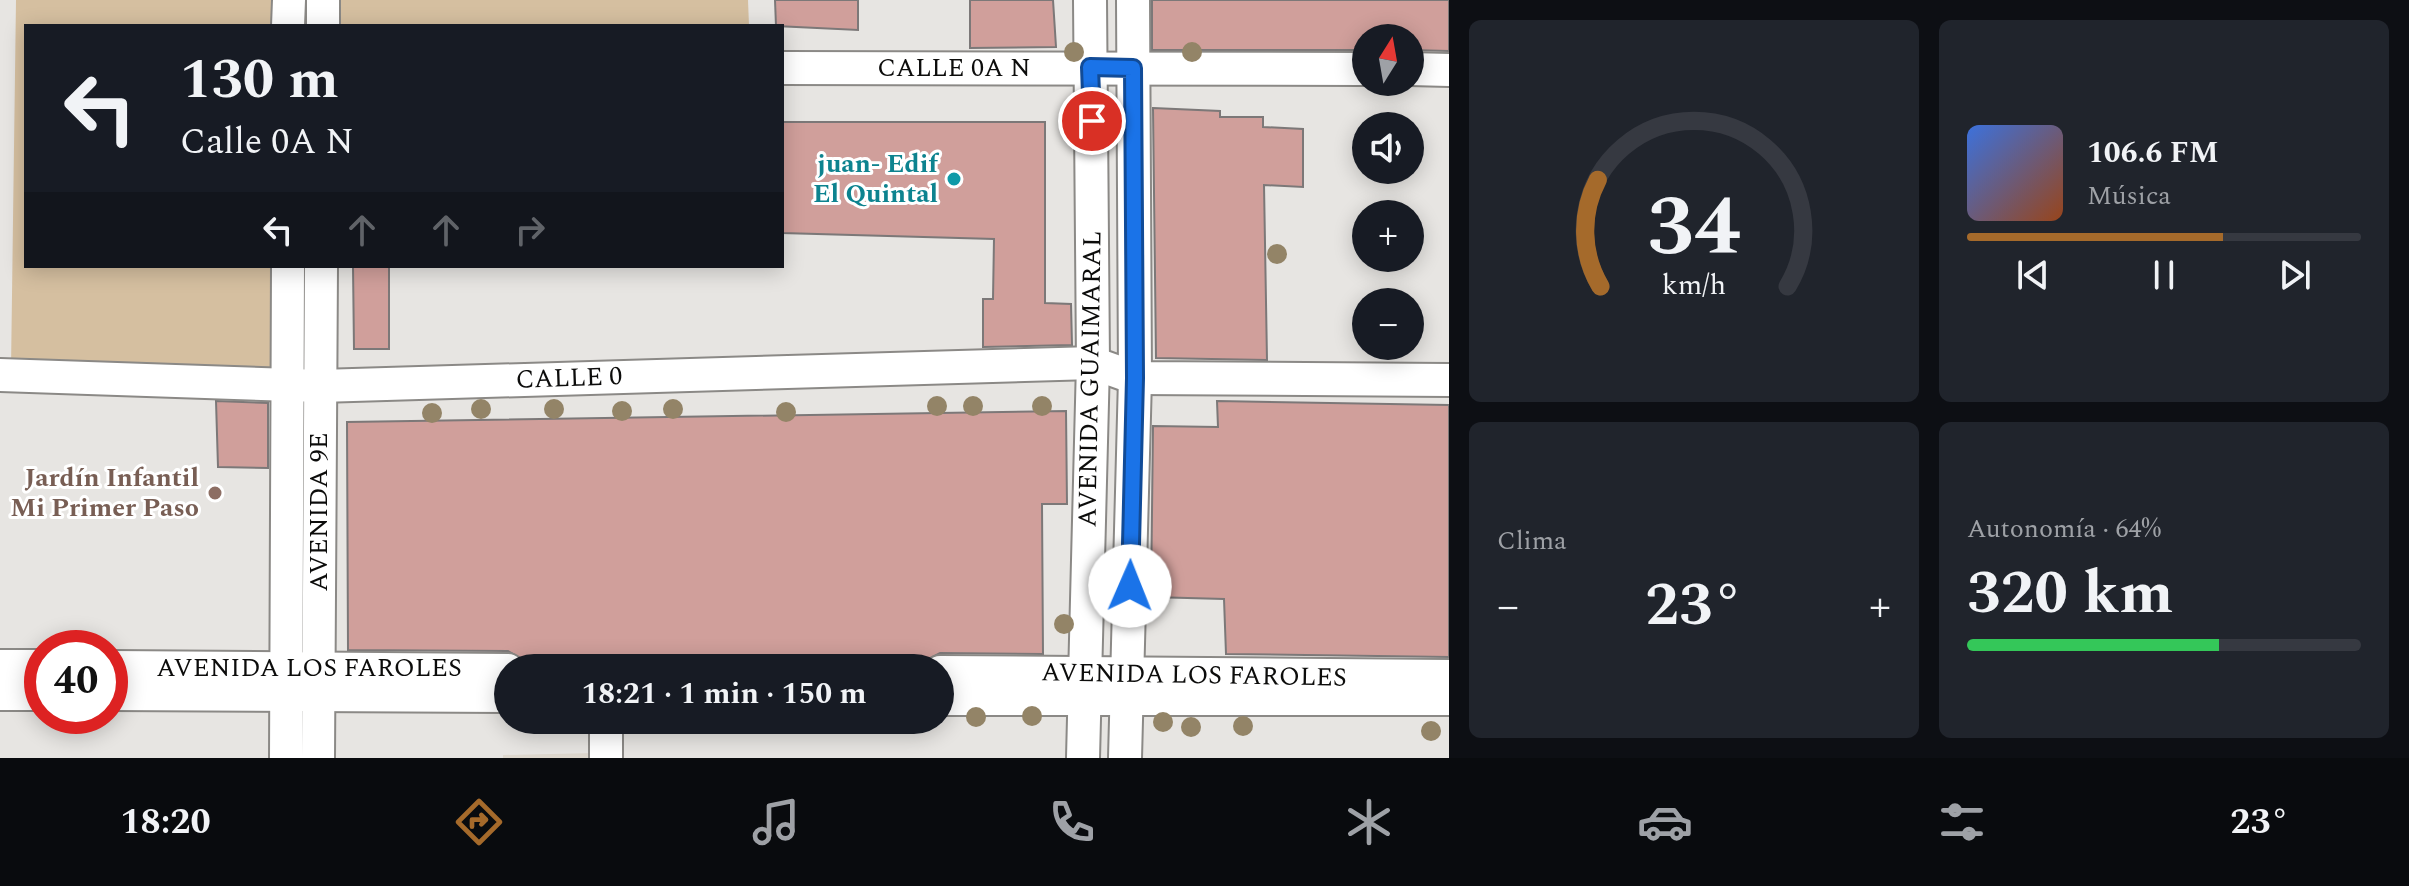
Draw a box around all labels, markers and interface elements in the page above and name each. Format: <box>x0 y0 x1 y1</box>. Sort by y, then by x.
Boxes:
north arrow <box>1352 24 1424 96</box>
map controls <box>1352 24 1424 360</box>
text: 130 m <box>180 38 339 123</box>
street label: CALLE 0A N <box>877 48 1031 88</box>
icon: left <box>48 56 152 160</box>
pin <box>1058 87 1126 155</box>
icon: arrive <box>1070 99 1114 143</box>
button: sound <box>1352 112 1424 184</box>
text: Calle 0A N <box>180 115 354 170</box>
text: 106.6 FM <box>2087 130 2219 176</box>
place label: juan- Edif El Quintal <box>813 144 939 214</box>
text: 34 <box>1647 165 1741 292</box>
marker: juan- Edif El Quintal <box>945 170 963 188</box>
text: Música <box>2087 176 2171 216</box>
button: + <box>1352 200 1424 272</box>
icon: left <box>256 208 300 252</box>
icon: ahead <box>340 208 384 252</box>
icon: ahead <box>424 208 468 252</box>
icon: right <box>508 208 552 252</box>
street label: AVENIDA GUAIMARAL <box>1067 230 1113 528</box>
icon: previous <box>2011 253 2055 297</box>
icon: pause <box>2142 253 2186 297</box>
icon: next <box>2273 253 2317 297</box>
text: km/h <box>1662 264 1726 307</box>
button: − <box>1352 288 1424 360</box>
street label: CALLE 0 <box>515 356 623 400</box>
street label: AVENIDA 9E <box>299 432 339 592</box>
place label: Jardín Infantil Mi Primer Paso <box>10 458 199 528</box>
marker: Jardín Infantil Mi Primer Paso <box>206 484 224 502</box>
text: Autonomía · 64% <box>1967 509 2161 549</box>
text: Clima <box>1497 521 1567 561</box>
position arrow <box>1088 544 1172 628</box>
text: 320 km <box>1967 548 2173 640</box>
text: 23° <box>1645 560 1743 652</box>
text: − <box>1497 573 1519 640</box>
text: + <box>1869 573 1891 640</box>
speed limit sign: 40 <box>24 630 128 734</box>
street label: AVENIDA LOS FAROLES <box>156 648 462 688</box>
street label: AVENIDA LOS FAROLES <box>1041 652 1347 698</box>
text: 18:21 · 1 min · 150 m <box>581 671 867 717</box>
icon: directions <box>451 794 507 850</box>
icon: music <box>748 794 804 850</box>
icon: phone <box>1044 794 1100 850</box>
icon: climate <box>1341 794 1397 850</box>
icon: car <box>1637 794 1693 850</box>
icon: filters <box>1934 794 1990 850</box>
text: 18:20 <box>120 795 211 850</box>
text: 23° <box>2230 795 2289 850</box>

